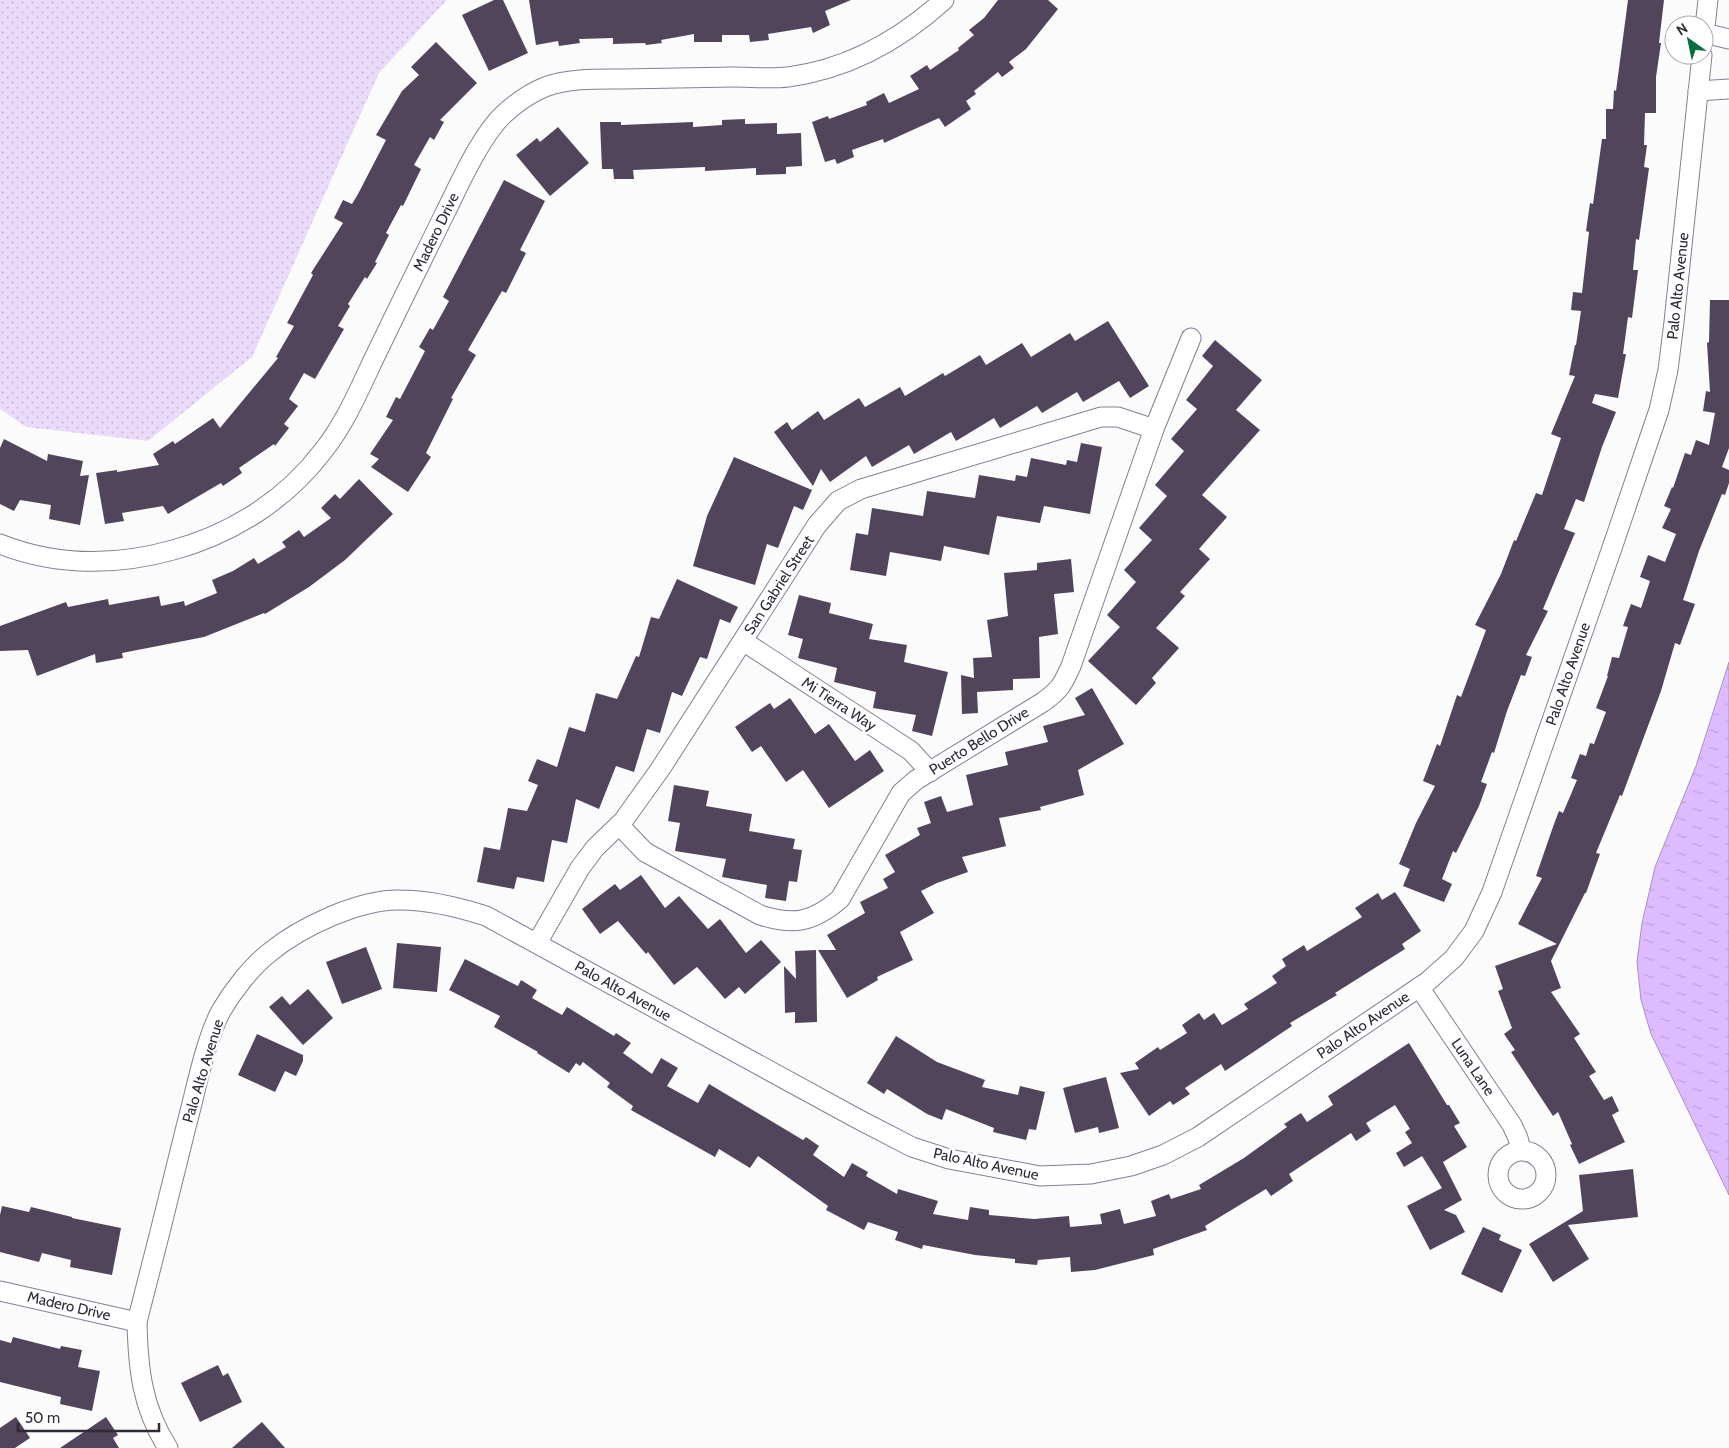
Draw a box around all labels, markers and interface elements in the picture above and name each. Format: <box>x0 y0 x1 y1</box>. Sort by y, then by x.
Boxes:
north arrow <box>1664 15 1714 65</box>
text: N <box>1673 19 1691 39</box>
street label: Madero Drive <box>409 190 463 274</box>
street label: Palo Alto Avenue <box>1663 231 1693 340</box>
street label: San Gabriel Street <box>740 532 818 638</box>
street label: Palo Alto Avenue <box>1542 620 1594 728</box>
street label: Mi Tierra Way <box>798 673 880 735</box>
street label: Puerto Bello Drive <box>926 703 1033 779</box>
street label: Palo Alto Avenue <box>572 957 675 1025</box>
street label: Palo Alto Avenue <box>1313 987 1413 1063</box>
street label: Palo Alto Avenue <box>179 1017 227 1125</box>
street label: Luna Lane <box>1447 1035 1499 1099</box>
street label: Palo Alto Avenue <box>932 1144 1041 1184</box>
street label: Madero Drive <box>26 1288 113 1324</box>
scale bar <box>18 1400 159 1432</box>
text: 50 m <box>25 1409 60 1427</box>

